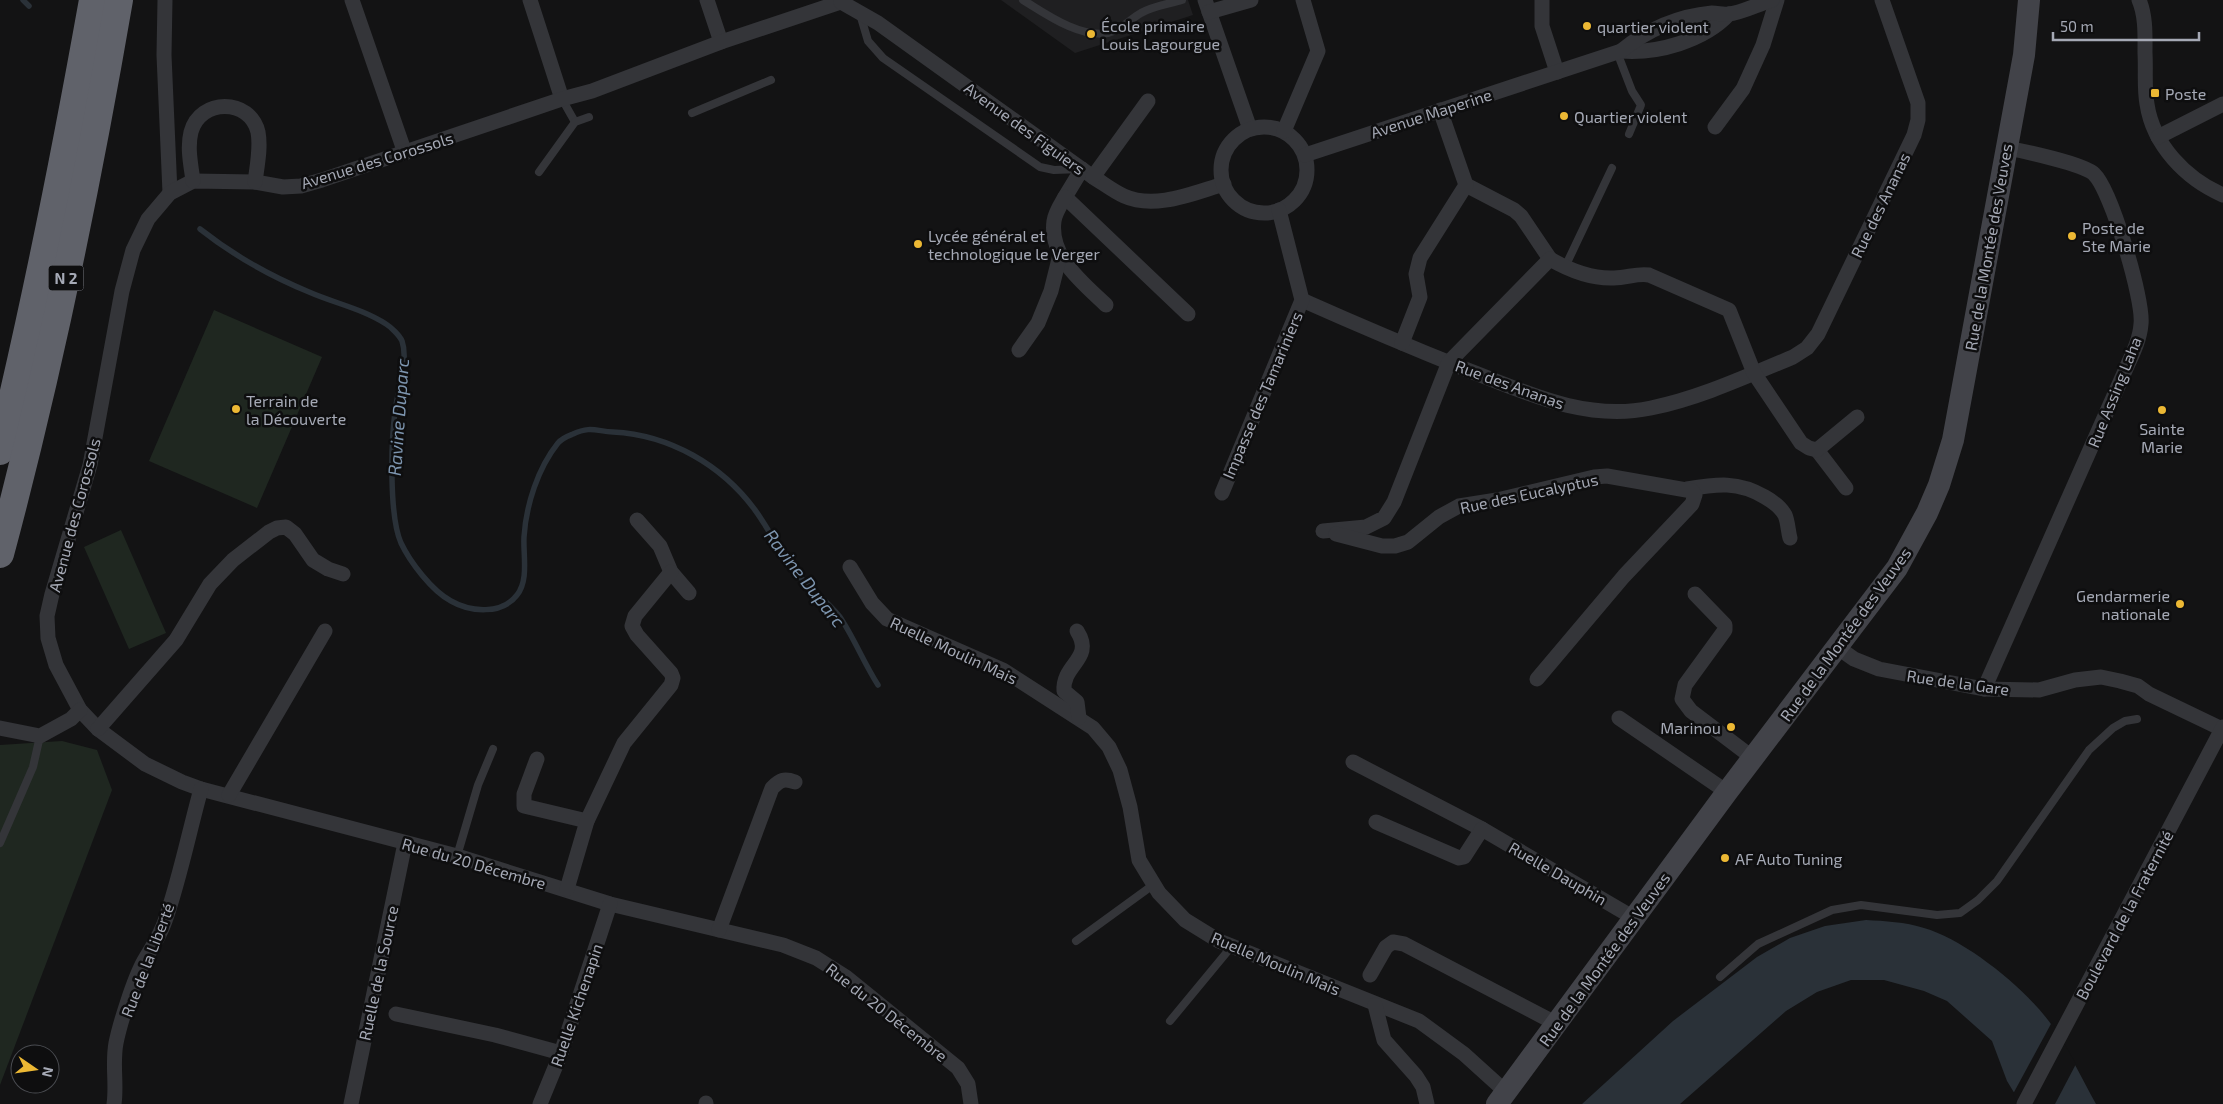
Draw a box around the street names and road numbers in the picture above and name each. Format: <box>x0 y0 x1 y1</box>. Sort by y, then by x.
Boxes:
street label: Avenue des Figuiers <box>961 78 1089 178</box>
street label: Avenue Maperine <box>1368 84 1494 142</box>
street label: Avenue des Corossols <box>298 128 456 192</box>
street label: Rue de la Montée des Veuves <box>1960 142 2016 352</box>
street label: Rue des Ananas <box>1846 149 1914 261</box>
road number: N 2 <box>48 266 84 290</box>
street label: Impasse des Tamariniers <box>1218 308 1306 482</box>
street label: Rue Assing Laha <box>2083 334 2145 450</box>
street label: Rue des Ananas <box>1453 355 1567 413</box>
street label: Avenue des Corossols <box>44 436 104 594</box>
street label: Rue des Eucalyptus <box>1458 469 1600 517</box>
street label: Rue de la Montée des Veuves <box>1776 544 1914 724</box>
street label: Ruelle Moulin Mais <box>887 612 1021 688</box>
street label: Rue de la Gare <box>1906 665 2010 699</box>
street label: Boulevard de la Fraternité <box>2071 827 2177 1003</box>
street label: Rue du 20 Décembre <box>400 833 548 893</box>
street label: Ruelle Dauphin <box>1506 837 1610 909</box>
street label: Rue de la Montée des Veuves <box>1535 869 1673 1049</box>
street label: Rue de la Liberté <box>117 900 177 1020</box>
street label: Ruelle de la Source <box>354 904 402 1042</box>
street label: Ruelle Moulin Mais <box>1209 927 1343 999</box>
street label: Ruelle Kichenapin <box>546 941 606 1069</box>
street label: Rue du 20 Décembre <box>823 959 951 1065</box>

